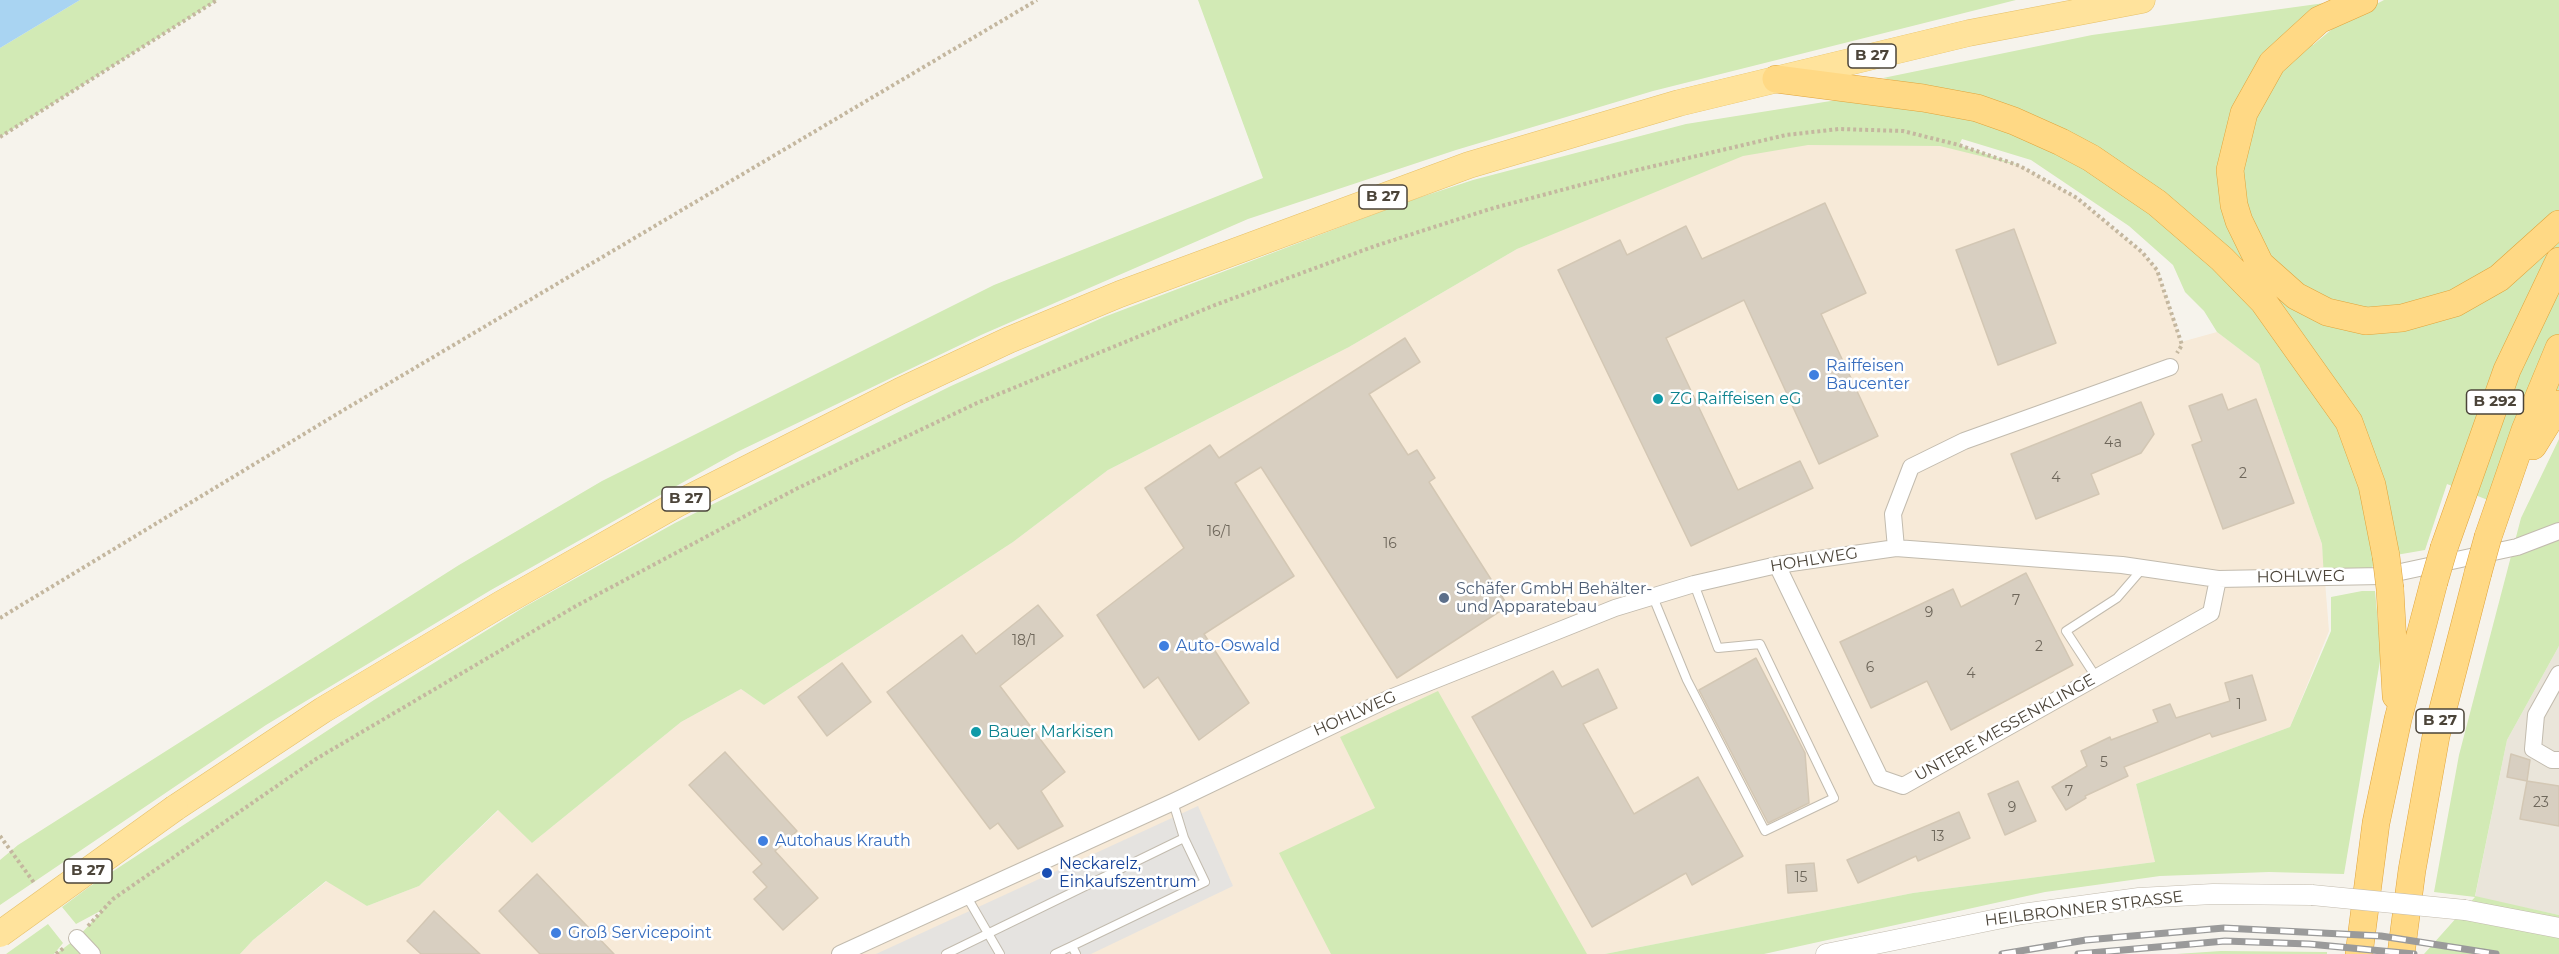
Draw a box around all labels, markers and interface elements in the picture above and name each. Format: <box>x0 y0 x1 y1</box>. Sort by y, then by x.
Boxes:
road number: B 27 <box>1848 44 1896 68</box>
road number: B 27 <box>1359 185 1407 209</box>
place label: Raiffeisen Baucenter <box>1826 356 1910 394</box>
marker: Raiffeisen Baucenter <box>1807 368 1821 382</box>
place label: ZG Raiffeisen eG <box>1670 389 1801 409</box>
road number: B 292 <box>2466 390 2524 414</box>
marker: ZG Raiffeisen eG <box>1651 392 1665 406</box>
house number: 4a <box>2104 435 2122 451</box>
house number: 2 <box>2239 466 2247 482</box>
house number: 4 <box>2051 470 2061 486</box>
road number: B 27 <box>662 487 710 511</box>
house number: 16/1 <box>1207 524 1231 540</box>
house number: 16 <box>1383 536 1397 552</box>
street label: HOHLWEG <box>1769 544 1859 576</box>
street label: HOHLWEG <box>2257 567 2345 587</box>
place label: Schäfer GmbH Behälter- und Apparatebau <box>1456 579 1652 617</box>
marker: Schäfer GmbH Behälter- und Apparatebau <box>1437 591 1451 605</box>
house number: 7 <box>2012 593 2020 609</box>
house number: 9 <box>1925 605 1933 621</box>
house number: 18/1 <box>1012 633 1036 649</box>
place label: Auto-Oswald <box>1176 636 1280 656</box>
marker: Auto-Oswald <box>1157 639 1171 653</box>
house number: 2 <box>2035 639 2043 655</box>
house number: 6 <box>1866 660 1874 676</box>
house number: 4 <box>1966 666 1976 682</box>
street label: UNTERE MESSENKLINGE <box>1912 670 2098 786</box>
street label: HOHLWEG <box>1311 687 1399 741</box>
house number: 1 <box>2236 697 2242 713</box>
road number: B 27 <box>2416 709 2464 733</box>
place label: Bauer Markisen <box>988 722 1114 742</box>
marker: Bauer Markisen <box>969 725 983 739</box>
house number: 5 <box>2100 755 2108 771</box>
house number: 7 <box>2065 784 2073 800</box>
house number: 23 <box>2533 795 2549 811</box>
house number: 9 <box>2008 800 2016 816</box>
house number: 13 <box>1932 829 1944 845</box>
place label: Autohaus Krauth <box>775 831 911 851</box>
marker: Autohaus Krauth <box>756 834 770 848</box>
place label: Neckarelz, Einkaufszentrum <box>1059 854 1197 892</box>
road number: B 27 <box>64 859 112 883</box>
marker: Neckarelz, Einkaufszentrum <box>1040 866 1054 880</box>
house number: 15 <box>1795 870 1807 886</box>
street label: HEILBRONNER STRASSE <box>1984 887 2184 931</box>
place label: Groß Servicepoint <box>568 923 712 943</box>
marker: Groß Servicepoint <box>549 926 563 940</box>

